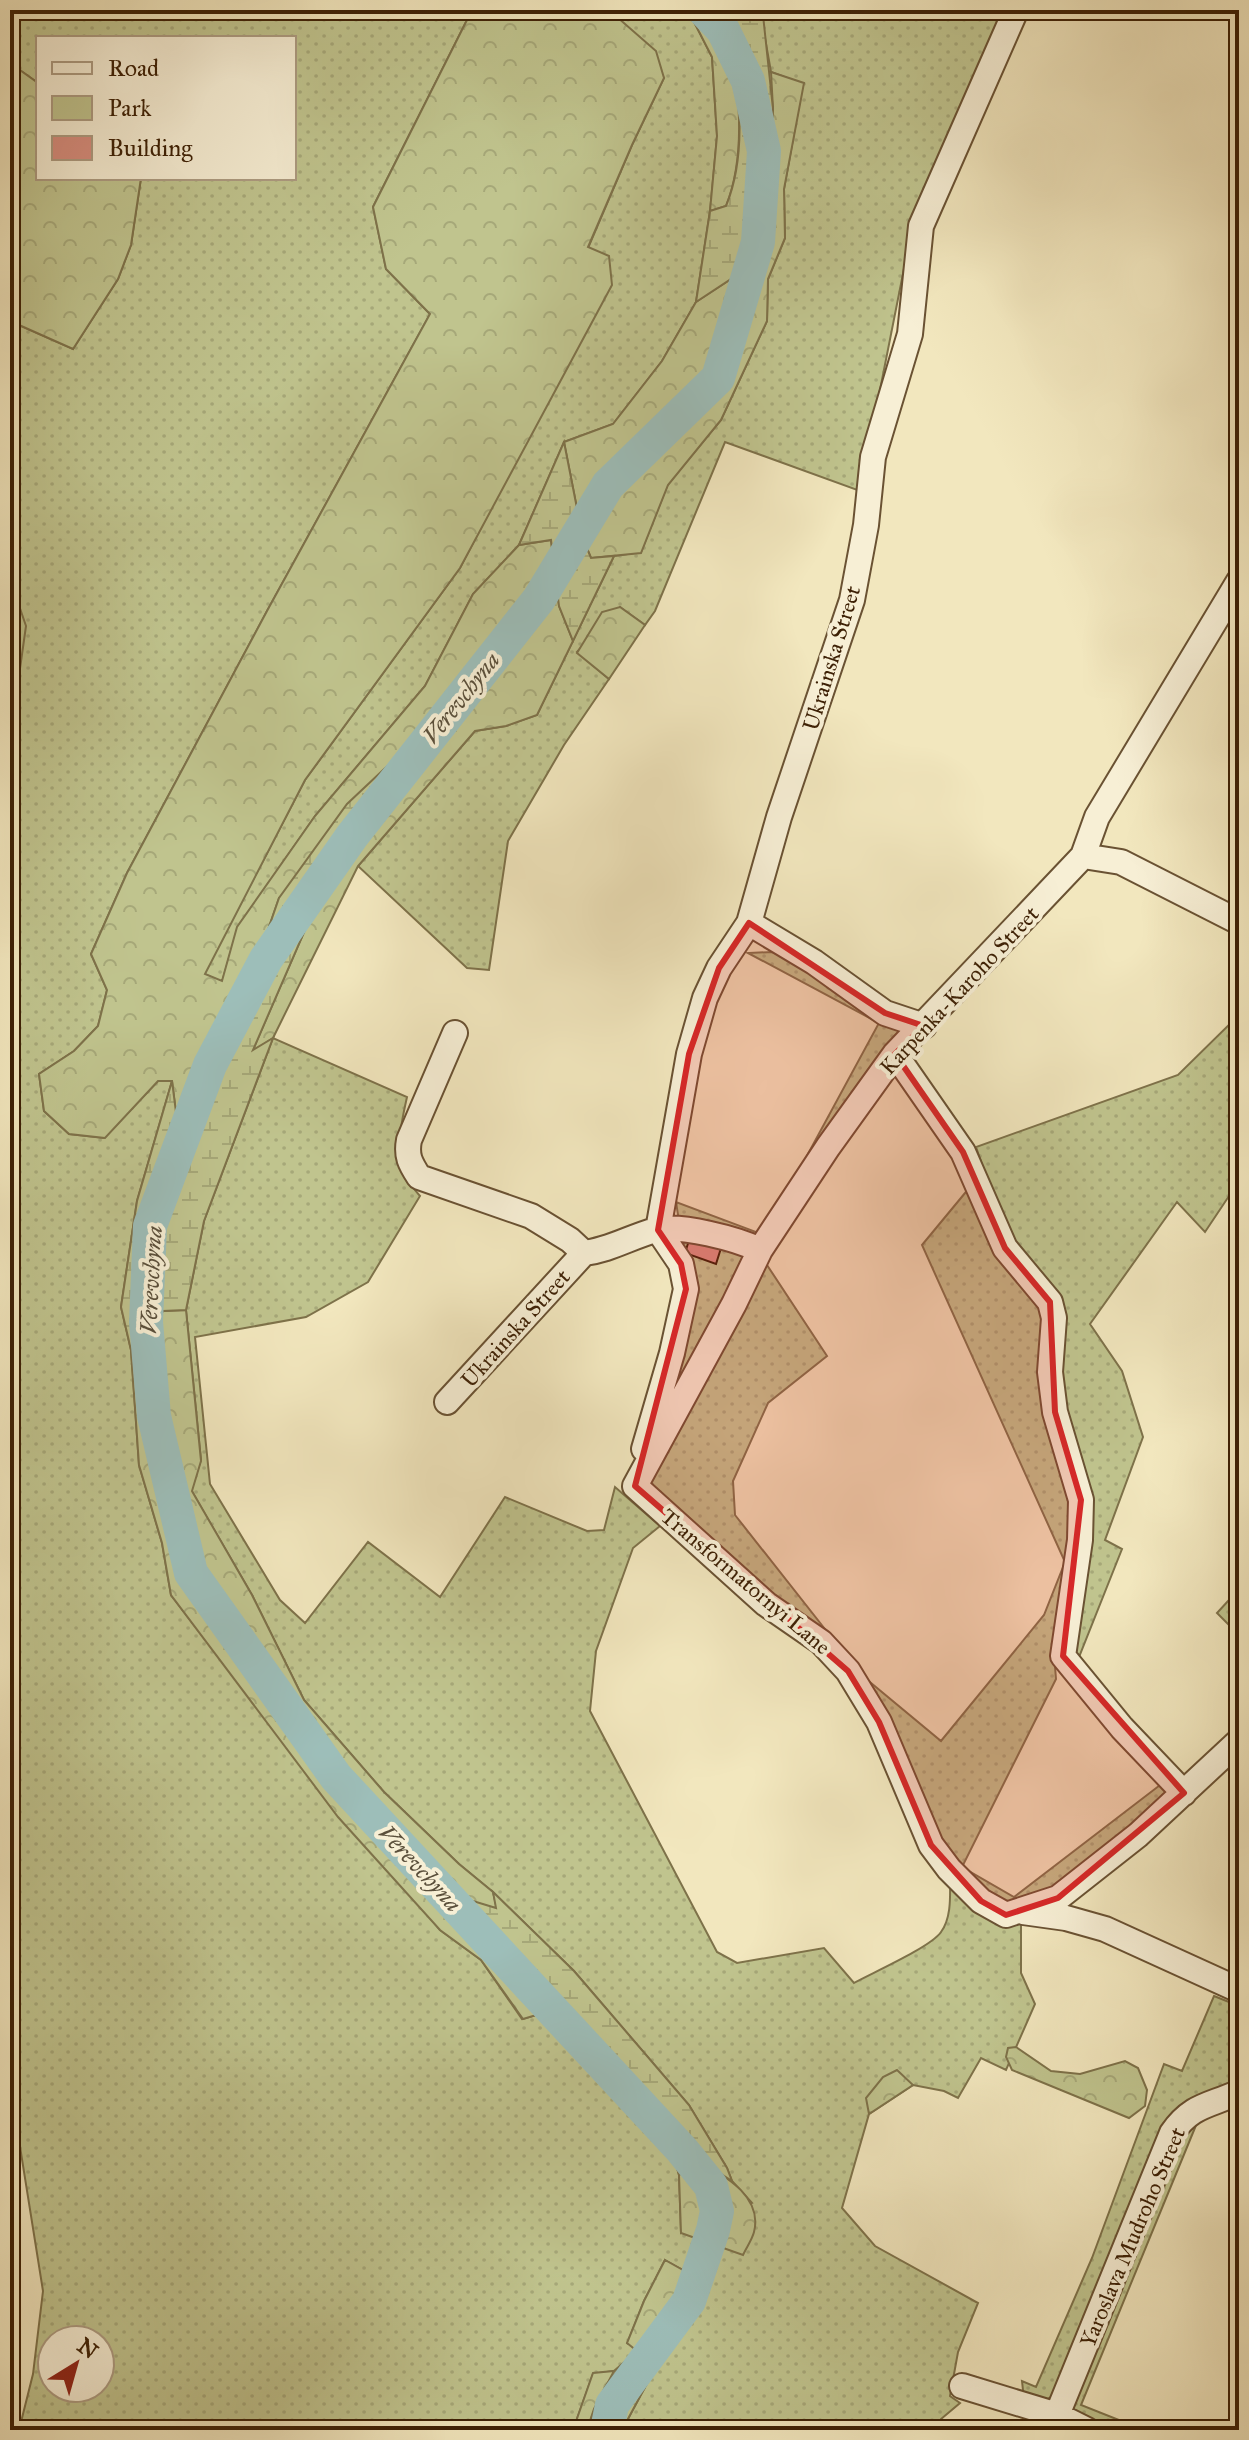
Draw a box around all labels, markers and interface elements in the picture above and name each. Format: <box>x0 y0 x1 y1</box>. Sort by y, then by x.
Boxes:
legend <box>36 36 296 180</box>
text: Road <box>108 53 159 83</box>
text: Park <box>108 93 152 123</box>
text: Building <box>108 133 193 163</box>
street label: Ukrainska Street <box>797 582 866 734</box>
water label: Verevchyna <box>416 646 506 750</box>
street label: Karpenka-Karoho Street <box>874 900 1045 1080</box>
water label: Verevchyna <box>133 1225 169 1335</box>
street label: Ukrainska Street <box>455 1263 576 1393</box>
street label: Transformatornyi Lane <box>655 1503 836 1660</box>
water label: Verevchyna <box>372 1818 468 1918</box>
street label: Yaroslava Mudroho Street <box>1074 2123 1191 2351</box>
north arrow <box>36 2324 116 2404</box>
text: N <box>72 2332 104 2365</box>

